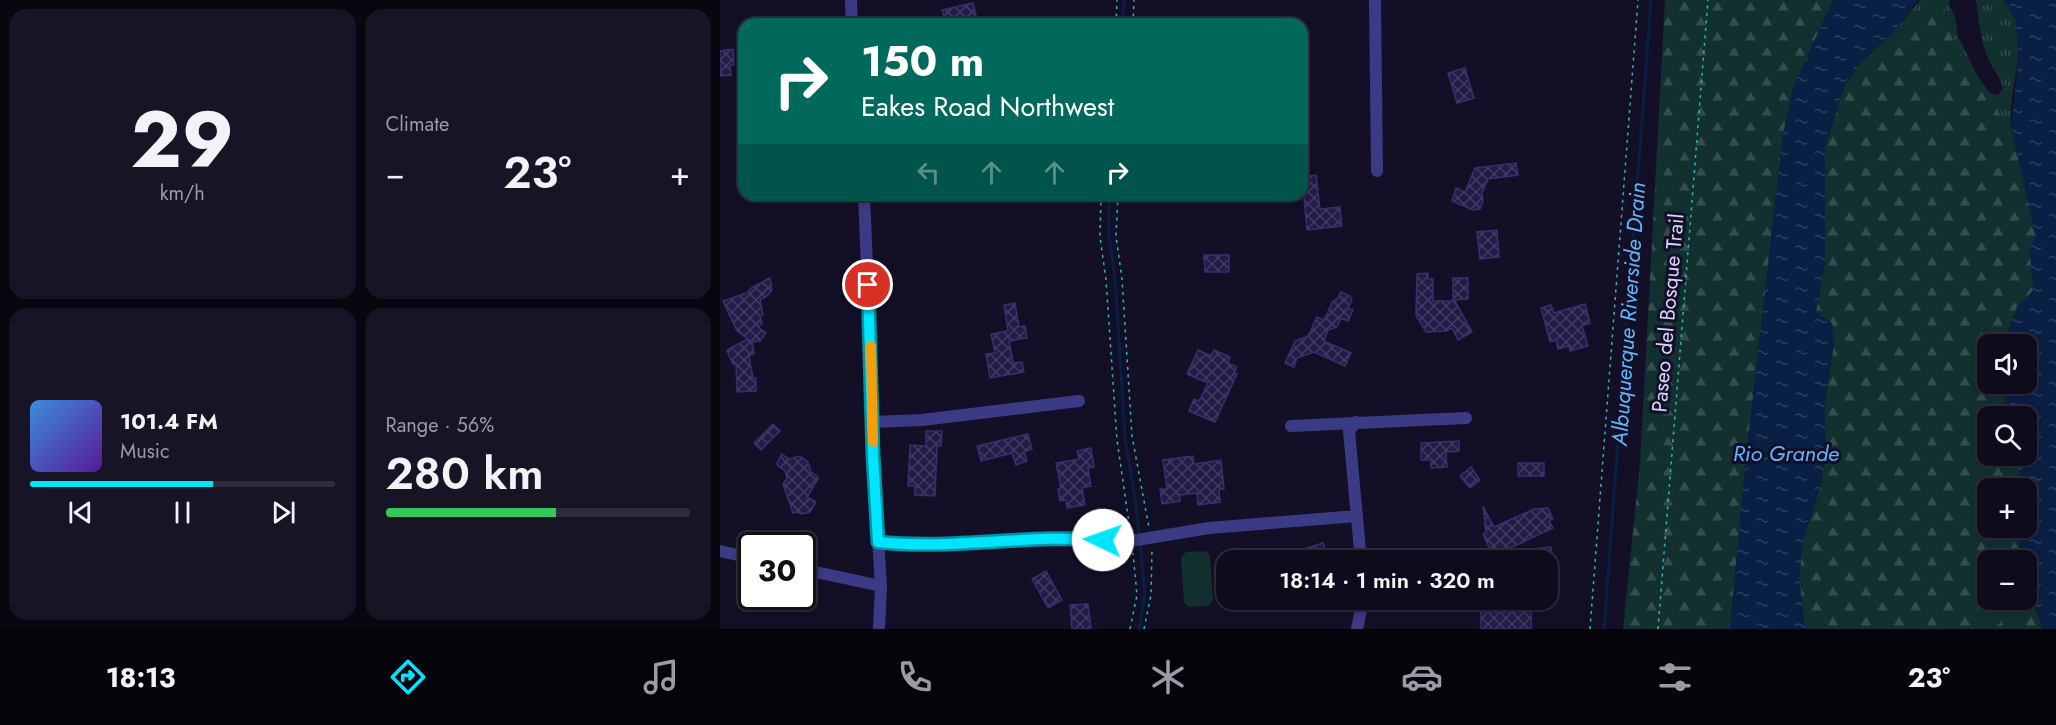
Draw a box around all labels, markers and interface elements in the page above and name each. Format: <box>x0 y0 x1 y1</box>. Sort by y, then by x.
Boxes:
text: 150 m <box>861 31 984 92</box>
icon: right <box>762 42 840 120</box>
text: 29 <box>131 84 234 196</box>
text: Eakes Road Northwest <box>861 87 1114 126</box>
text: Climate <box>386 110 449 139</box>
text: 23° <box>503 140 571 205</box>
text: − <box>386 150 405 197</box>
text: + <box>670 150 690 197</box>
icon: left <box>912 156 945 189</box>
icon: ahead <box>975 156 1008 189</box>
icon: ahead <box>1038 156 1071 189</box>
icon: right <box>1101 156 1134 189</box>
text: km/h <box>160 179 205 208</box>
water label: Albuquerque Riverside Drain <box>1603 181 1653 448</box>
street label: Paseo del Bosque Trail <box>1644 212 1692 414</box>
pin <box>842 259 893 310</box>
icon: arrive <box>851 268 884 301</box>
map controls <box>1977 334 2037 610</box>
button: sound <box>1977 334 2037 394</box>
text: 101.4 FM <box>120 405 218 437</box>
button: search <box>1977 406 2037 466</box>
text: Range · 56% <box>386 411 494 440</box>
text: Music <box>120 437 170 466</box>
water label: Rio Grande <box>1733 437 1839 469</box>
text: 280 km <box>386 441 544 506</box>
button: + <box>1977 478 2037 538</box>
icon: previous <box>64 496 97 529</box>
icon: pause <box>166 496 199 529</box>
icon: next <box>267 496 300 529</box>
position arrow <box>1071 508 1135 572</box>
speed limit sign: 30 <box>738 532 816 610</box>
button: − <box>1977 550 2037 610</box>
text: 18:14 · 1 min · 320 m <box>1279 564 1495 596</box>
icon: directions <box>387 656 429 698</box>
icon: music <box>640 656 682 698</box>
icon: phone <box>894 656 936 698</box>
icon: climate <box>1147 656 1189 698</box>
icon: car <box>1401 656 1443 698</box>
icon: filters <box>1654 656 1696 698</box>
text: 18:13 <box>106 658 176 697</box>
text: 23° <box>1908 658 1950 697</box>

